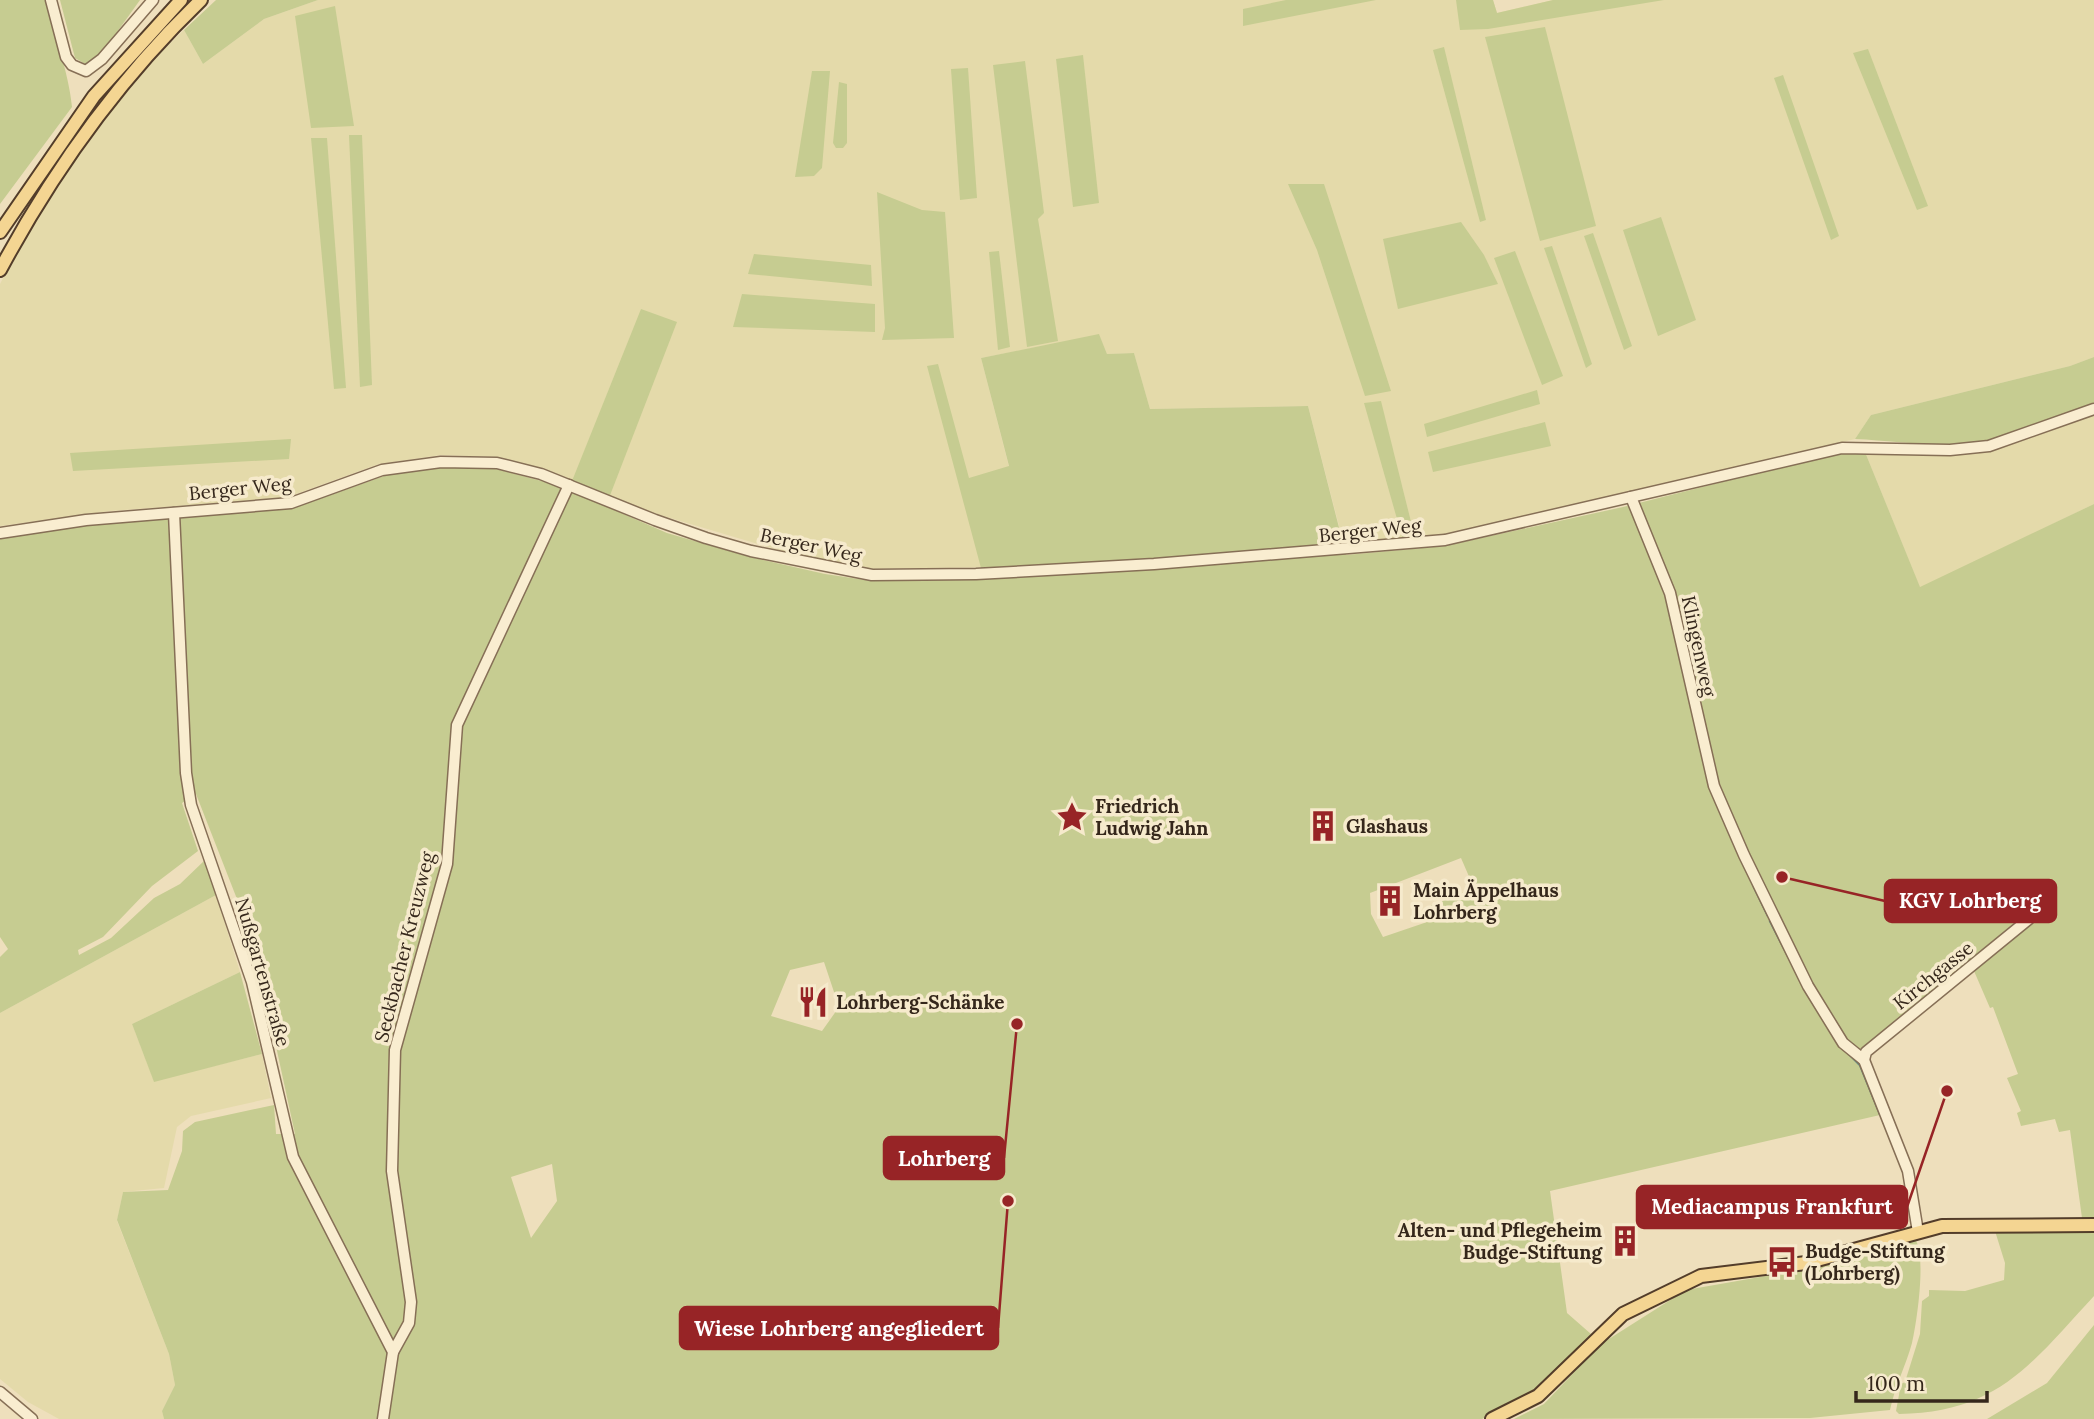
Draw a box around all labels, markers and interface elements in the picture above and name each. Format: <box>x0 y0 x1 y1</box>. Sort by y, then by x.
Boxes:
street label: Berger Weg <box>187 471 293 505</box>
street label: Berger Weg <box>1317 513 1423 547</box>
street label: Berger Weg <box>758 523 864 568</box>
street label: Klingenweg <box>1677 593 1722 699</box>
place label: Friedrich Ludwig Jahn <box>1095 794 1208 840</box>
place icon: Friedrich Ludwig Jahn <box>1055 800 1089 834</box>
building icon: Glashaus <box>1306 809 1340 843</box>
place label: Glashaus <box>1346 814 1428 838</box>
street label: Seckbacher Kreuzweg <box>369 849 439 1045</box>
place label: Main Äppelhaus Lohrberg <box>1413 878 1559 924</box>
callout: KGV Lohrberg <box>1885 880 2056 922</box>
building icon: Main Äppelhaus Lohrberg <box>1373 884 1407 918</box>
text: KGV Lohrberg <box>1899 887 2043 914</box>
street label: Nußgartenstraße <box>230 895 296 1049</box>
street label: Kirchgasse <box>1888 935 1978 1015</box>
restaurant icon: Lohrberg-Schänke <box>796 985 830 1019</box>
place label: Lohrberg-Schänke <box>836 990 1004 1014</box>
callout: Lohrberg <box>884 1137 1004 1179</box>
text: Lohrberg <box>898 1145 991 1172</box>
callout: Mediacampus Frankfurt <box>1637 1186 1907 1228</box>
text: Mediacampus Frankfurt <box>1651 1193 1893 1220</box>
place label: Alten- und Pflegeheim Budge-Stiftung <box>1398 1218 1603 1264</box>
building icon: Alten- und Pflegeheim Budge-Stiftung <box>1608 1224 1642 1258</box>
place label: Budge-Stiftung (Lohrberg) <box>1805 1239 1946 1286</box>
bus stop icon: Budge-Stiftung (Lohrberg) <box>1765 1245 1799 1279</box>
callout: Wiese Lohrberg angegliedert <box>680 1307 998 1349</box>
text: Wiese Lohrberg angegliedert <box>694 1315 984 1342</box>
scale bar <box>1856 1360 1987 1404</box>
text: 100 m <box>1867 1370 1925 1397</box>

